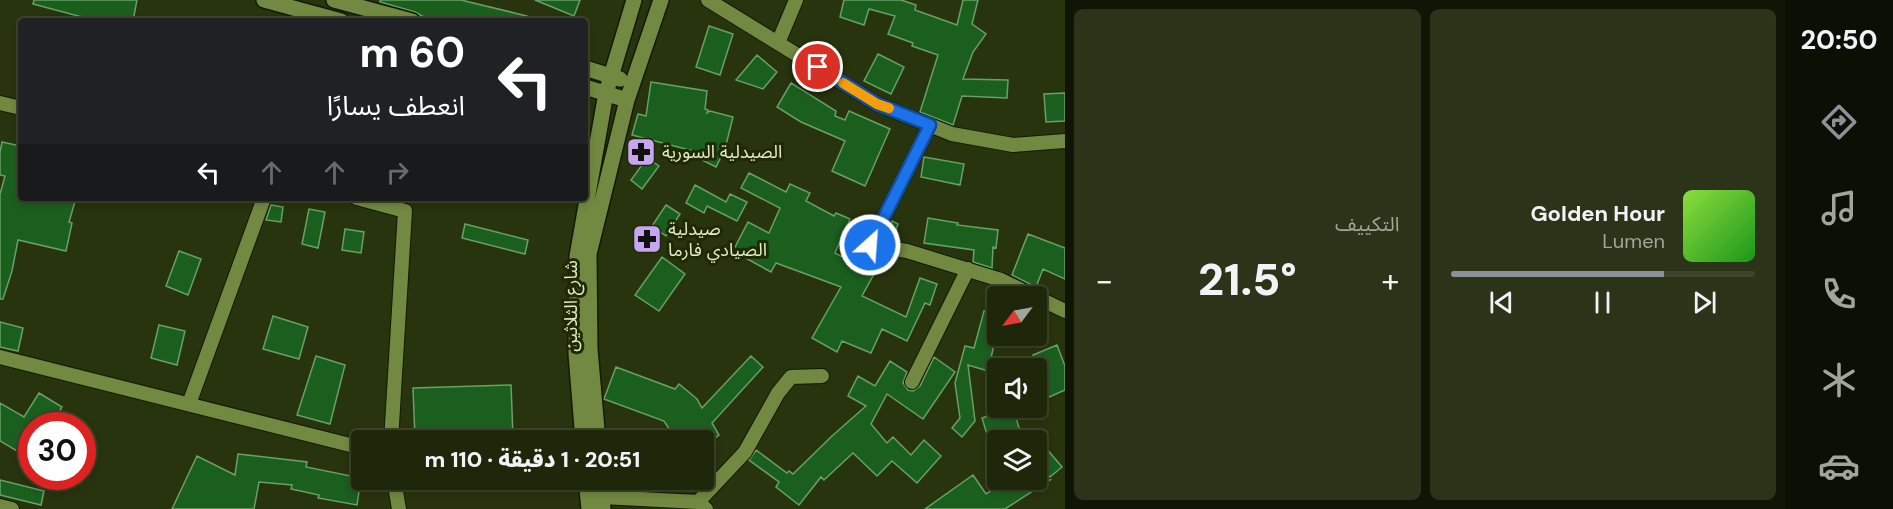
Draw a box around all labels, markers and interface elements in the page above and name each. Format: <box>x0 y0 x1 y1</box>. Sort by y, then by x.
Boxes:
text: 20:50 <box>1800 22 1878 57</box>
text: 60 m <box>359 25 465 80</box>
pin <box>792 41 843 92</box>
icon: left <box>486 42 564 120</box>
icon: arrive <box>801 50 834 83</box>
text: انعطف يسارًا <box>327 88 465 123</box>
icon: directions <box>1818 101 1860 143</box>
pharmacy icon: الصيدلية السورية <box>625 136 657 168</box>
place label: الصيدلية السورية <box>662 140 782 164</box>
icon: left <box>192 156 225 189</box>
icon: ahead <box>255 156 288 189</box>
icon: ahead <box>318 156 351 189</box>
icon: right <box>381 156 414 189</box>
icon: music <box>1818 187 1860 229</box>
text: Golden Hour <box>1531 199 1665 228</box>
text: التكييف <box>1335 211 1400 237</box>
position arrow <box>838 213 902 277</box>
place label: صيدلية الصيادي فارما <box>668 217 767 263</box>
pharmacy icon: صيدلية الصيادي فارما <box>631 223 663 255</box>
text: Lumen <box>1602 228 1665 254</box>
text: 21.5° <box>1198 250 1297 309</box>
text: − <box>1095 259 1113 302</box>
text: + <box>1381 259 1400 302</box>
street label: شارع الثلاثين <box>559 260 585 352</box>
icon: phone <box>1818 273 1860 315</box>
north arrow <box>987 286 1047 346</box>
map controls <box>987 286 1047 490</box>
icon: previous <box>1485 286 1518 319</box>
icon: pause <box>1586 286 1619 319</box>
icon: next <box>1688 286 1721 319</box>
button: sound <box>987 358 1047 418</box>
icon: climate <box>1818 359 1860 401</box>
speed limit sign: 30 <box>18 412 96 490</box>
button: layers <box>987 430 1047 490</box>
text: 20:51 · 1 دقيقة · 110 m <box>425 445 640 474</box>
icon: car <box>1818 445 1860 487</box>

